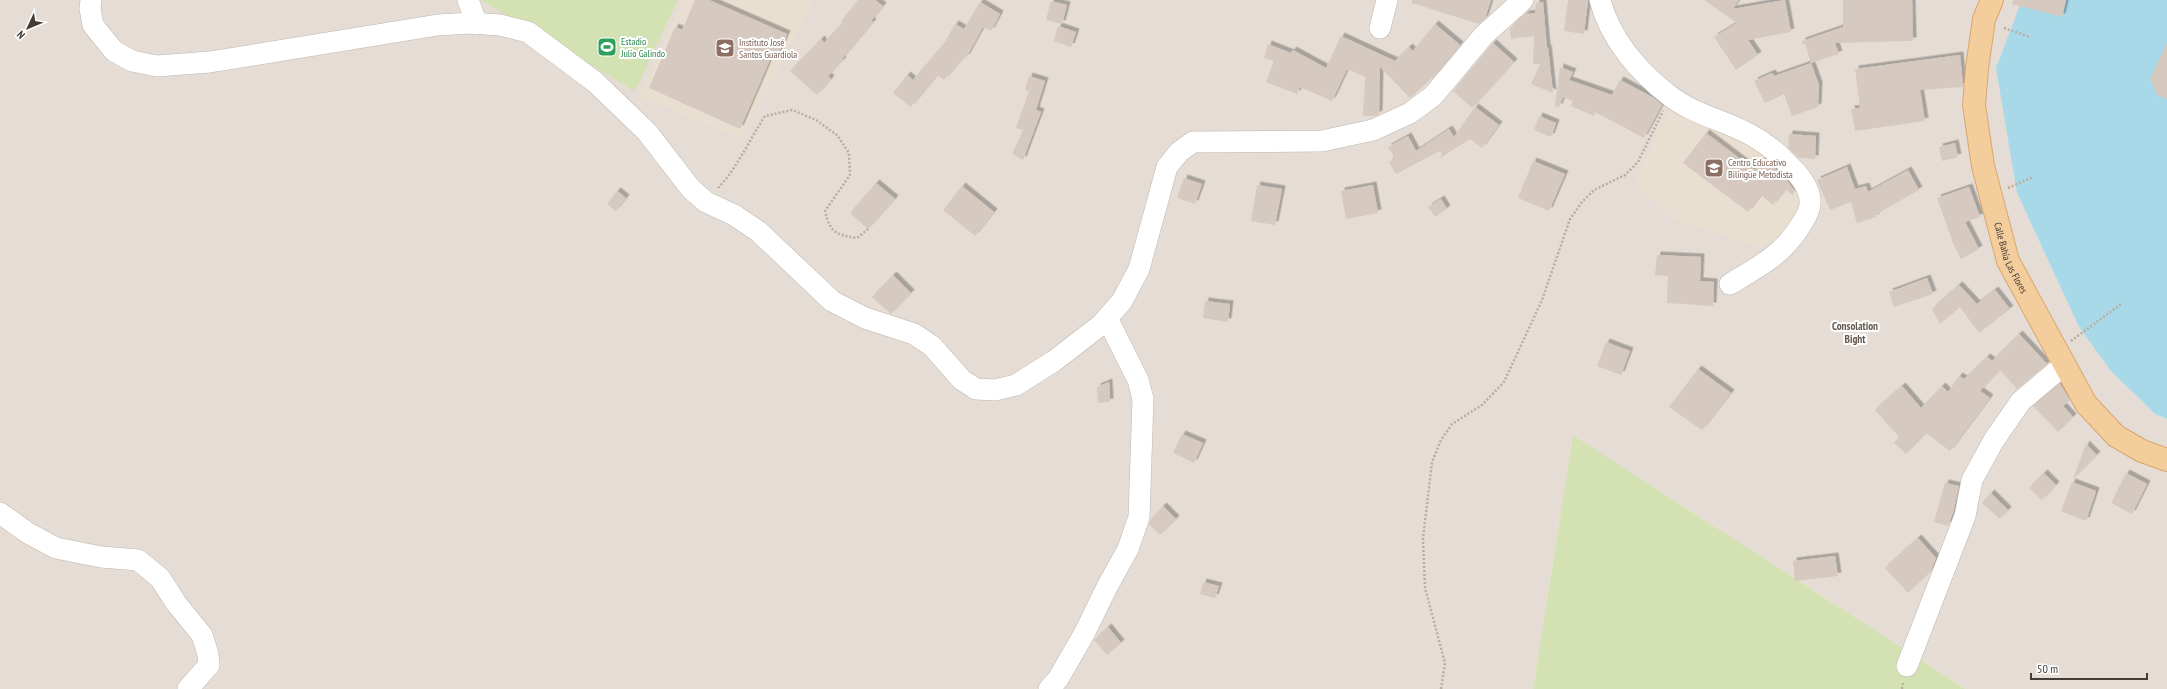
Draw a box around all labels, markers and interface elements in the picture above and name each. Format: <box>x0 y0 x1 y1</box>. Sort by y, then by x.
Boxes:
north arrow <box>8 8 48 48</box>
text: N <box>14 28 28 42</box>
place label: Estadio Julio Galindo <box>620 35 665 60</box>
sports icon: Estadio Julio Galindo <box>596 36 618 58</box>
place label: Instituto José Santos Guardiola <box>739 36 797 61</box>
school or university icon: Instituto José Santos Guardiola <box>714 37 736 59</box>
place label: Centro Educativo Bilingüe Metodista <box>1728 156 1793 181</box>
school or university icon: Centro Educativo Bilingüe Metodista <box>1703 157 1725 179</box>
street label: Calle Bahía Las Flores <box>1992 221 2031 296</box>
district label: Consolation Bight <box>1832 319 1878 346</box>
scale bar <box>2031 655 2147 681</box>
text: 50 m <box>2037 661 2058 676</box>

